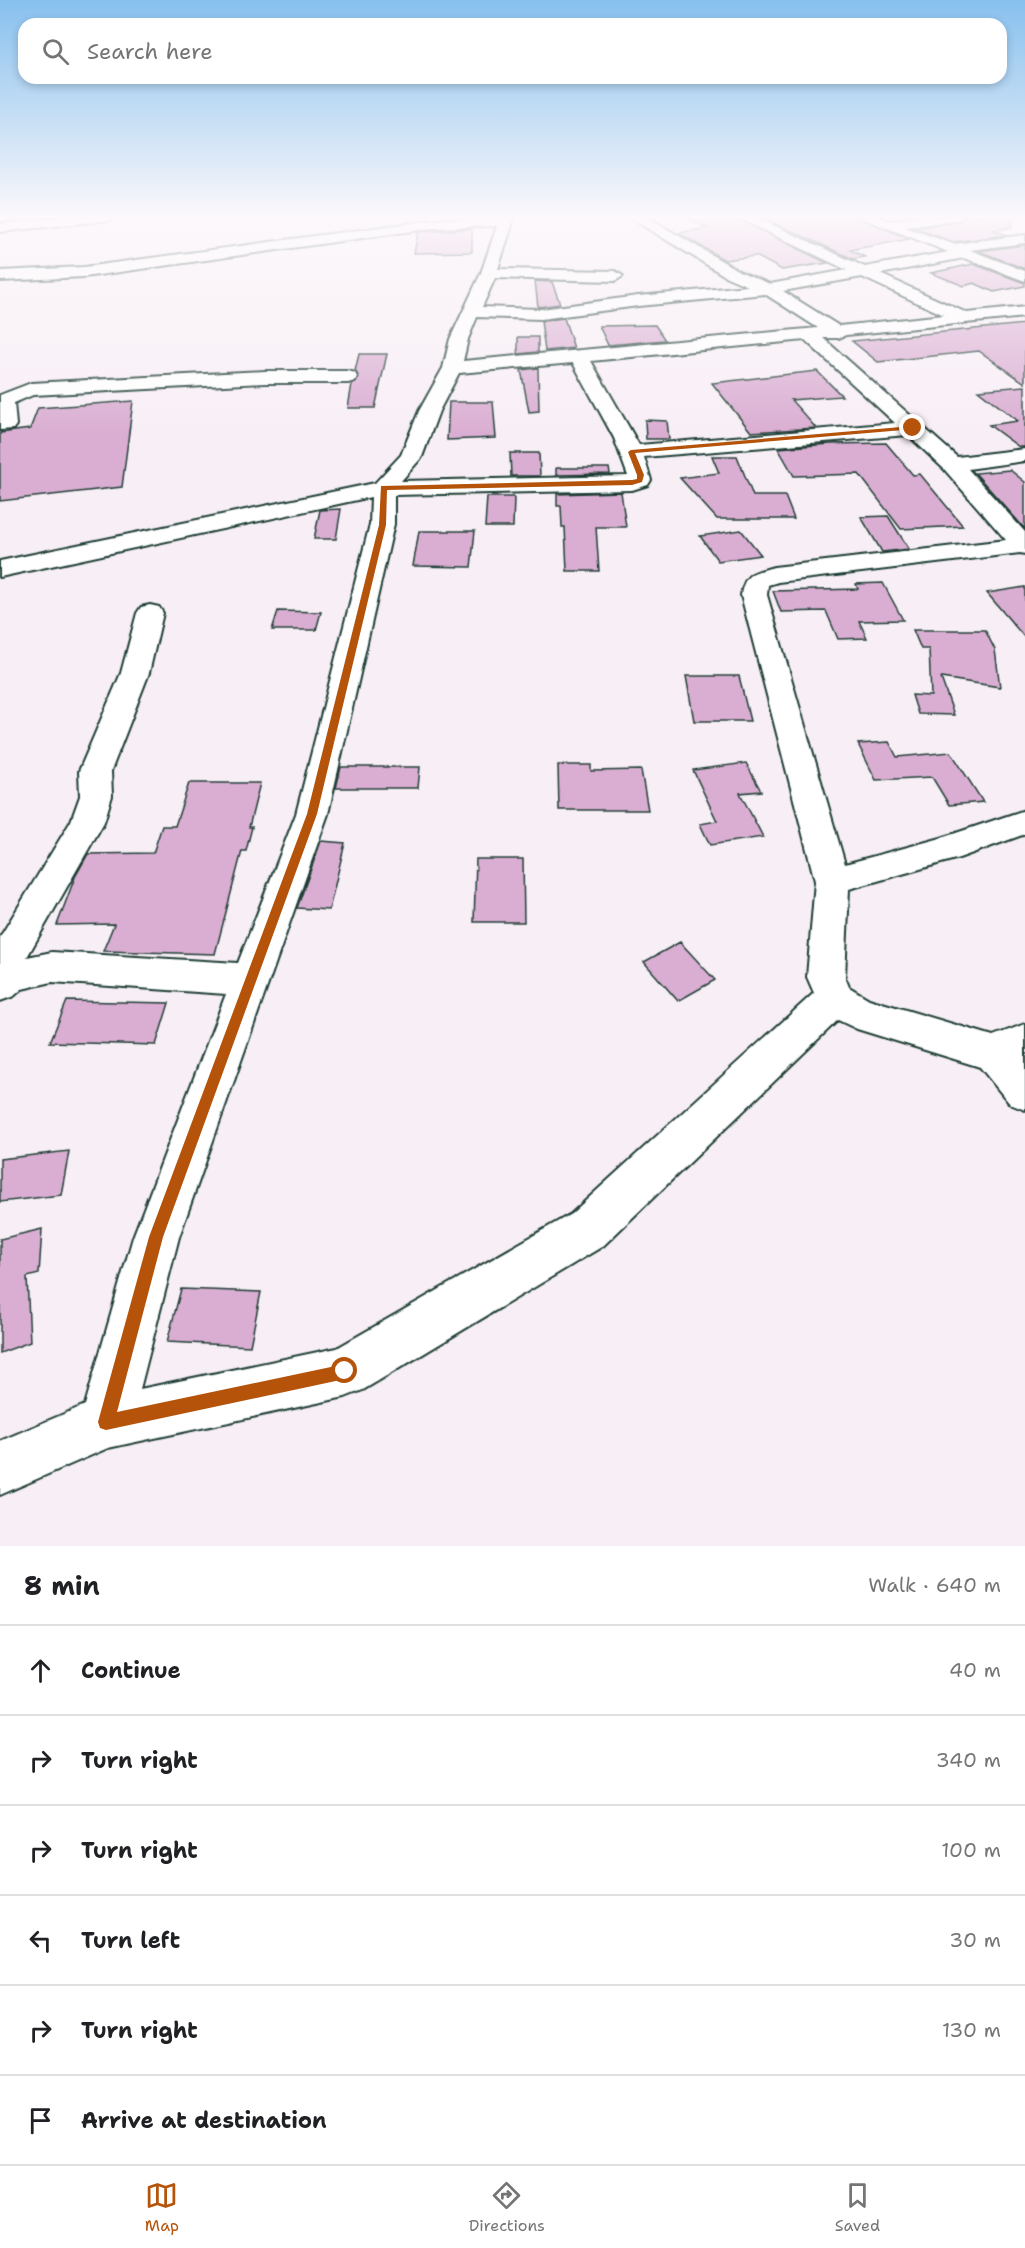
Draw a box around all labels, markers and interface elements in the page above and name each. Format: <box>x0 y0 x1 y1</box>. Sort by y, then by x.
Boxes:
search box <box>18 18 1007 84</box>
icon: search <box>39 35 72 68</box>
text: Search here <box>87 37 213 66</box>
route end <box>899 414 925 440</box>
route start <box>331 1357 357 1383</box>
text: 8 min <box>24 1568 100 1603</box>
text: Walk · 640 m <box>868 1572 1001 1598</box>
icon: ahead <box>24 1654 57 1687</box>
text: Continue <box>81 1656 181 1685</box>
text: 40 m <box>949 1657 1001 1683</box>
icon: right <box>24 1744 57 1777</box>
text: Turn right <box>81 1746 198 1775</box>
text: 340 m <box>936 1747 1001 1773</box>
icon: right <box>24 1834 57 1867</box>
text: Turn right <box>81 1836 198 1865</box>
text: 100 m <box>941 1837 1001 1863</box>
icon: left <box>24 1924 57 1957</box>
text: Turn left <box>81 1926 180 1955</box>
text: 30 m <box>949 1927 1001 1953</box>
icon: right <box>24 2014 57 2047</box>
text: Turn right <box>81 2016 198 2045</box>
text: 130 m <box>942 2017 1001 2043</box>
icon: arrive <box>24 2104 57 2137</box>
text: Arrive at destination <box>81 2106 327 2135</box>
tab: Map <box>145 2179 179 2236</box>
tab: Directions <box>469 2179 545 2236</box>
tab: Saved <box>835 2179 880 2236</box>

